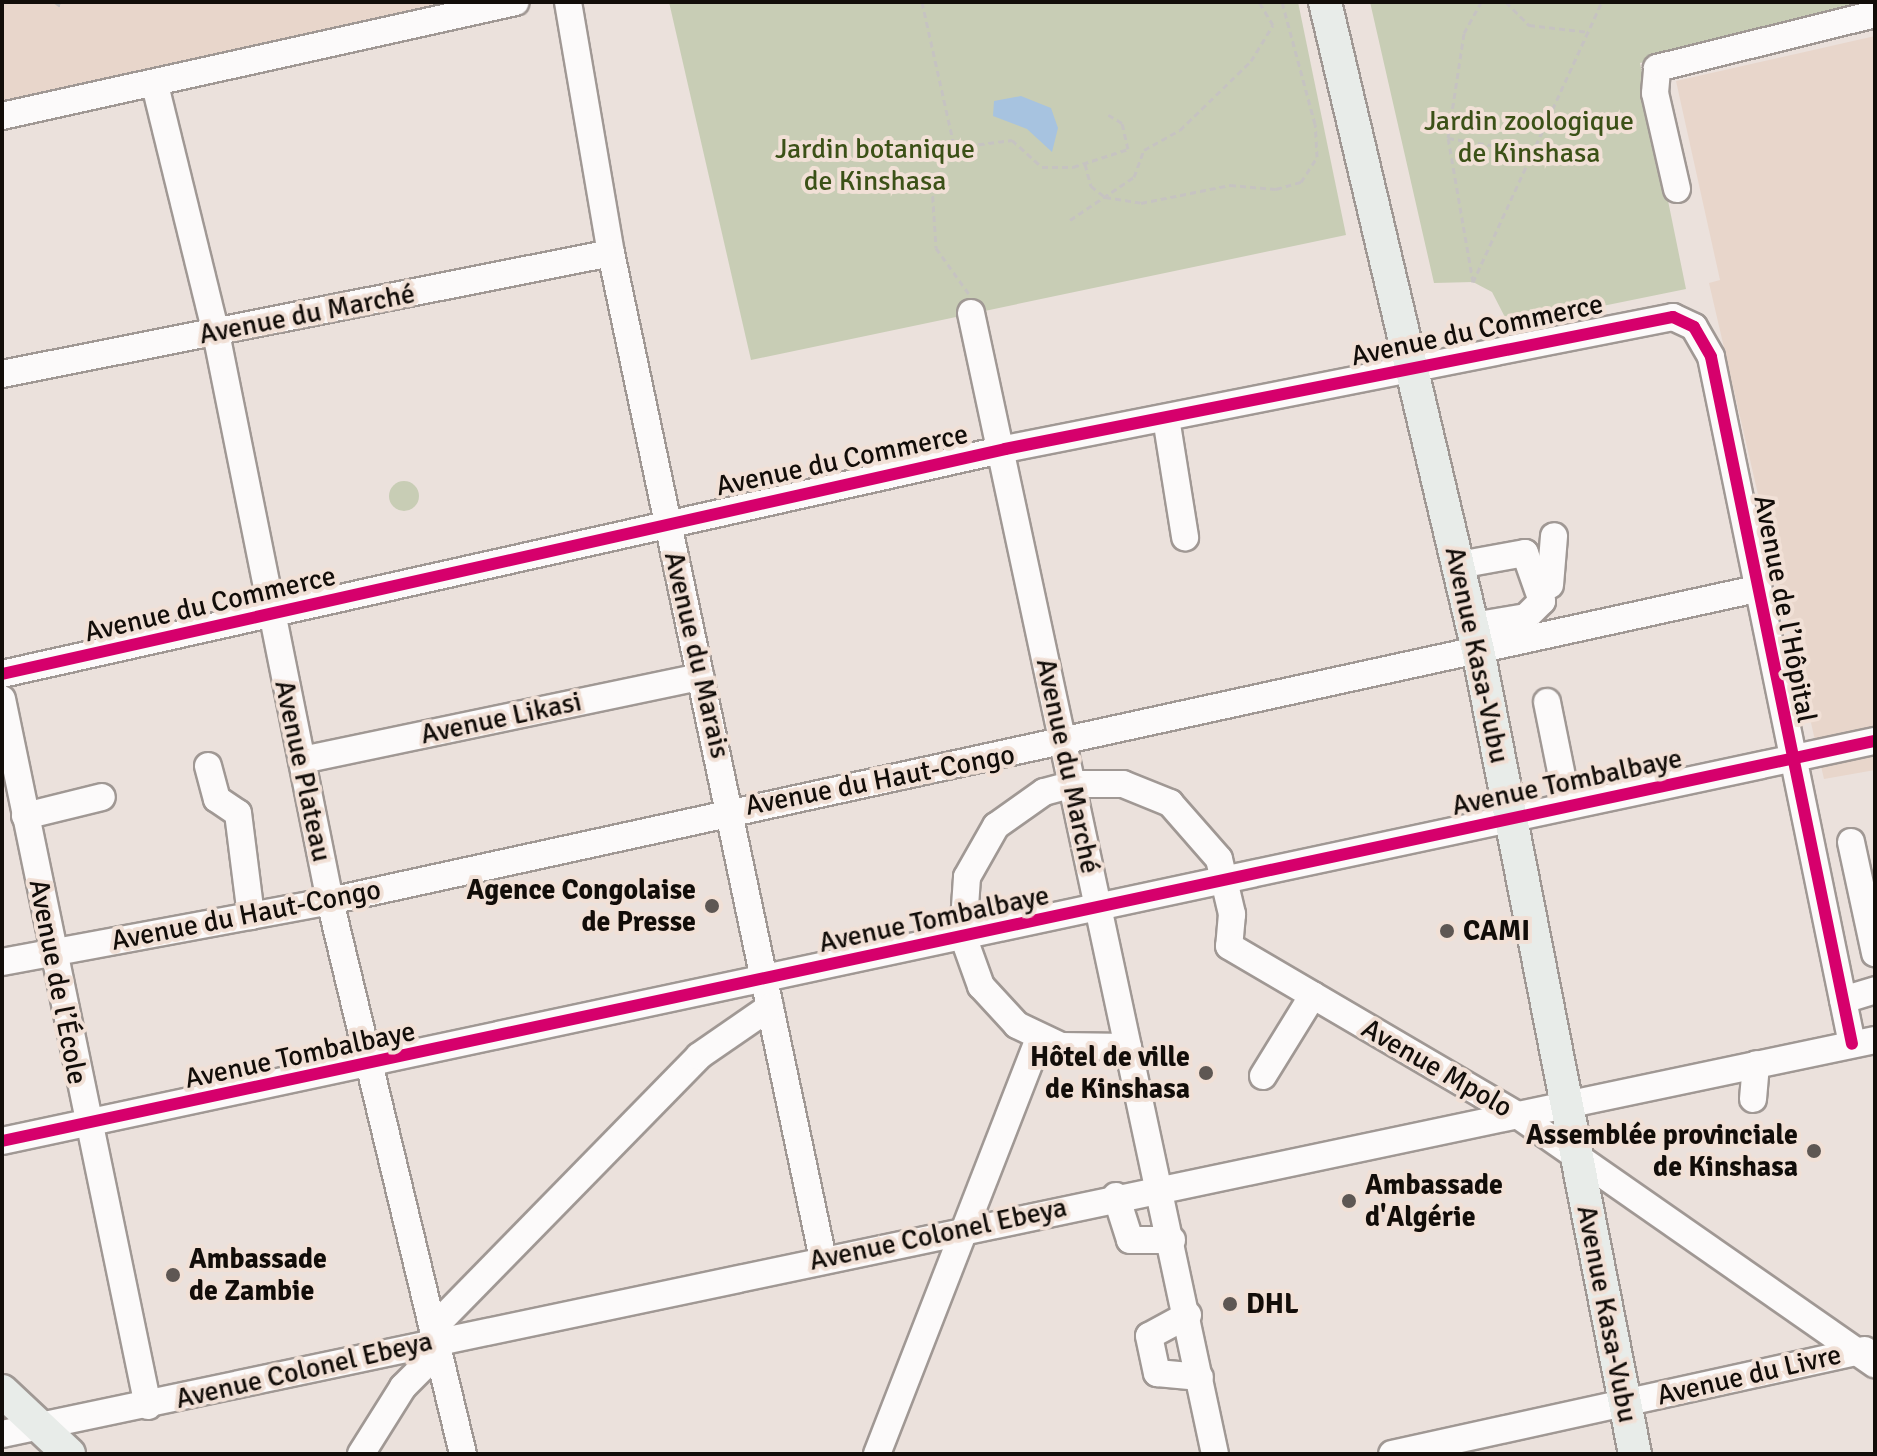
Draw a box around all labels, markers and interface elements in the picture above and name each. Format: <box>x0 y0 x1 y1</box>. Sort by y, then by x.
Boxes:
park label: Jardin zoologique de Kinshasa <box>1424 104 1634 170</box>
park label: Jardin botanique de Kinshasa <box>775 132 975 198</box>
street label: Avenue du Marché <box>196 277 418 351</box>
street label: Avenue du Commerce <box>1348 287 1606 373</box>
street label: Avenue du Commerce <box>713 417 971 503</box>
street label: Avenue de l’Hôpital <box>1746 492 1824 726</box>
street label: Avenue Kasa-Vubu <box>1438 544 1516 766</box>
street label: Avenue du Marais <box>657 548 737 762</box>
street label: Avenue du Commerce <box>81 559 339 649</box>
street label: Avenue du Marché <box>1029 655 1107 877</box>
street label: Avenue Plateau <box>267 677 339 865</box>
street label: Avenue Likasi <box>418 685 584 751</box>
street label: Avenue du Haut-Congo <box>742 737 1018 823</box>
street label: Avenue Tombalbaye <box>1449 741 1685 823</box>
street label: Avenue du Haut-Congo <box>108 872 384 958</box>
place label: Agence Congolaise de Presse <box>467 873 696 939</box>
street label: Avenue de l’École <box>22 877 94 1087</box>
street label: Avenue Tombalbaye <box>816 878 1052 960</box>
marker: Agence Congolaise de Presse <box>703 897 721 915</box>
place label: CAMI <box>1463 914 1530 948</box>
marker: CAMI <box>1438 922 1456 940</box>
street label: Avenue Mpolo <box>1356 1011 1518 1125</box>
street label: Avenue Tombalbaye <box>182 1014 418 1096</box>
place label: Hôtel de ville de Kinshasa <box>1030 1040 1190 1106</box>
marker: Hôtel de ville de Kinshasa <box>1197 1064 1215 1082</box>
place label: Assemblée provinciale de Kinshasa <box>1526 1118 1798 1184</box>
marker: Assemblée provinciale de Kinshasa <box>1805 1142 1823 1160</box>
place label: Ambassade d'Algérie <box>1365 1168 1503 1234</box>
street label: Avenue Colonel Ebeya <box>806 1190 1070 1278</box>
marker: Ambassade d'Algérie <box>1340 1192 1358 1210</box>
street label: Avenue Kasa-Vubu <box>1569 1203 1645 1425</box>
place label: Ambassade de Zambie <box>189 1242 327 1308</box>
marker: Ambassade de Zambie <box>164 1266 182 1284</box>
place label: DHL <box>1246 1287 1299 1321</box>
marker: DHL <box>1221 1295 1239 1313</box>
street label: Avenue Colonel Ebeya <box>172 1324 436 1416</box>
street label: Avenue du Livre <box>1654 1337 1844 1413</box>

